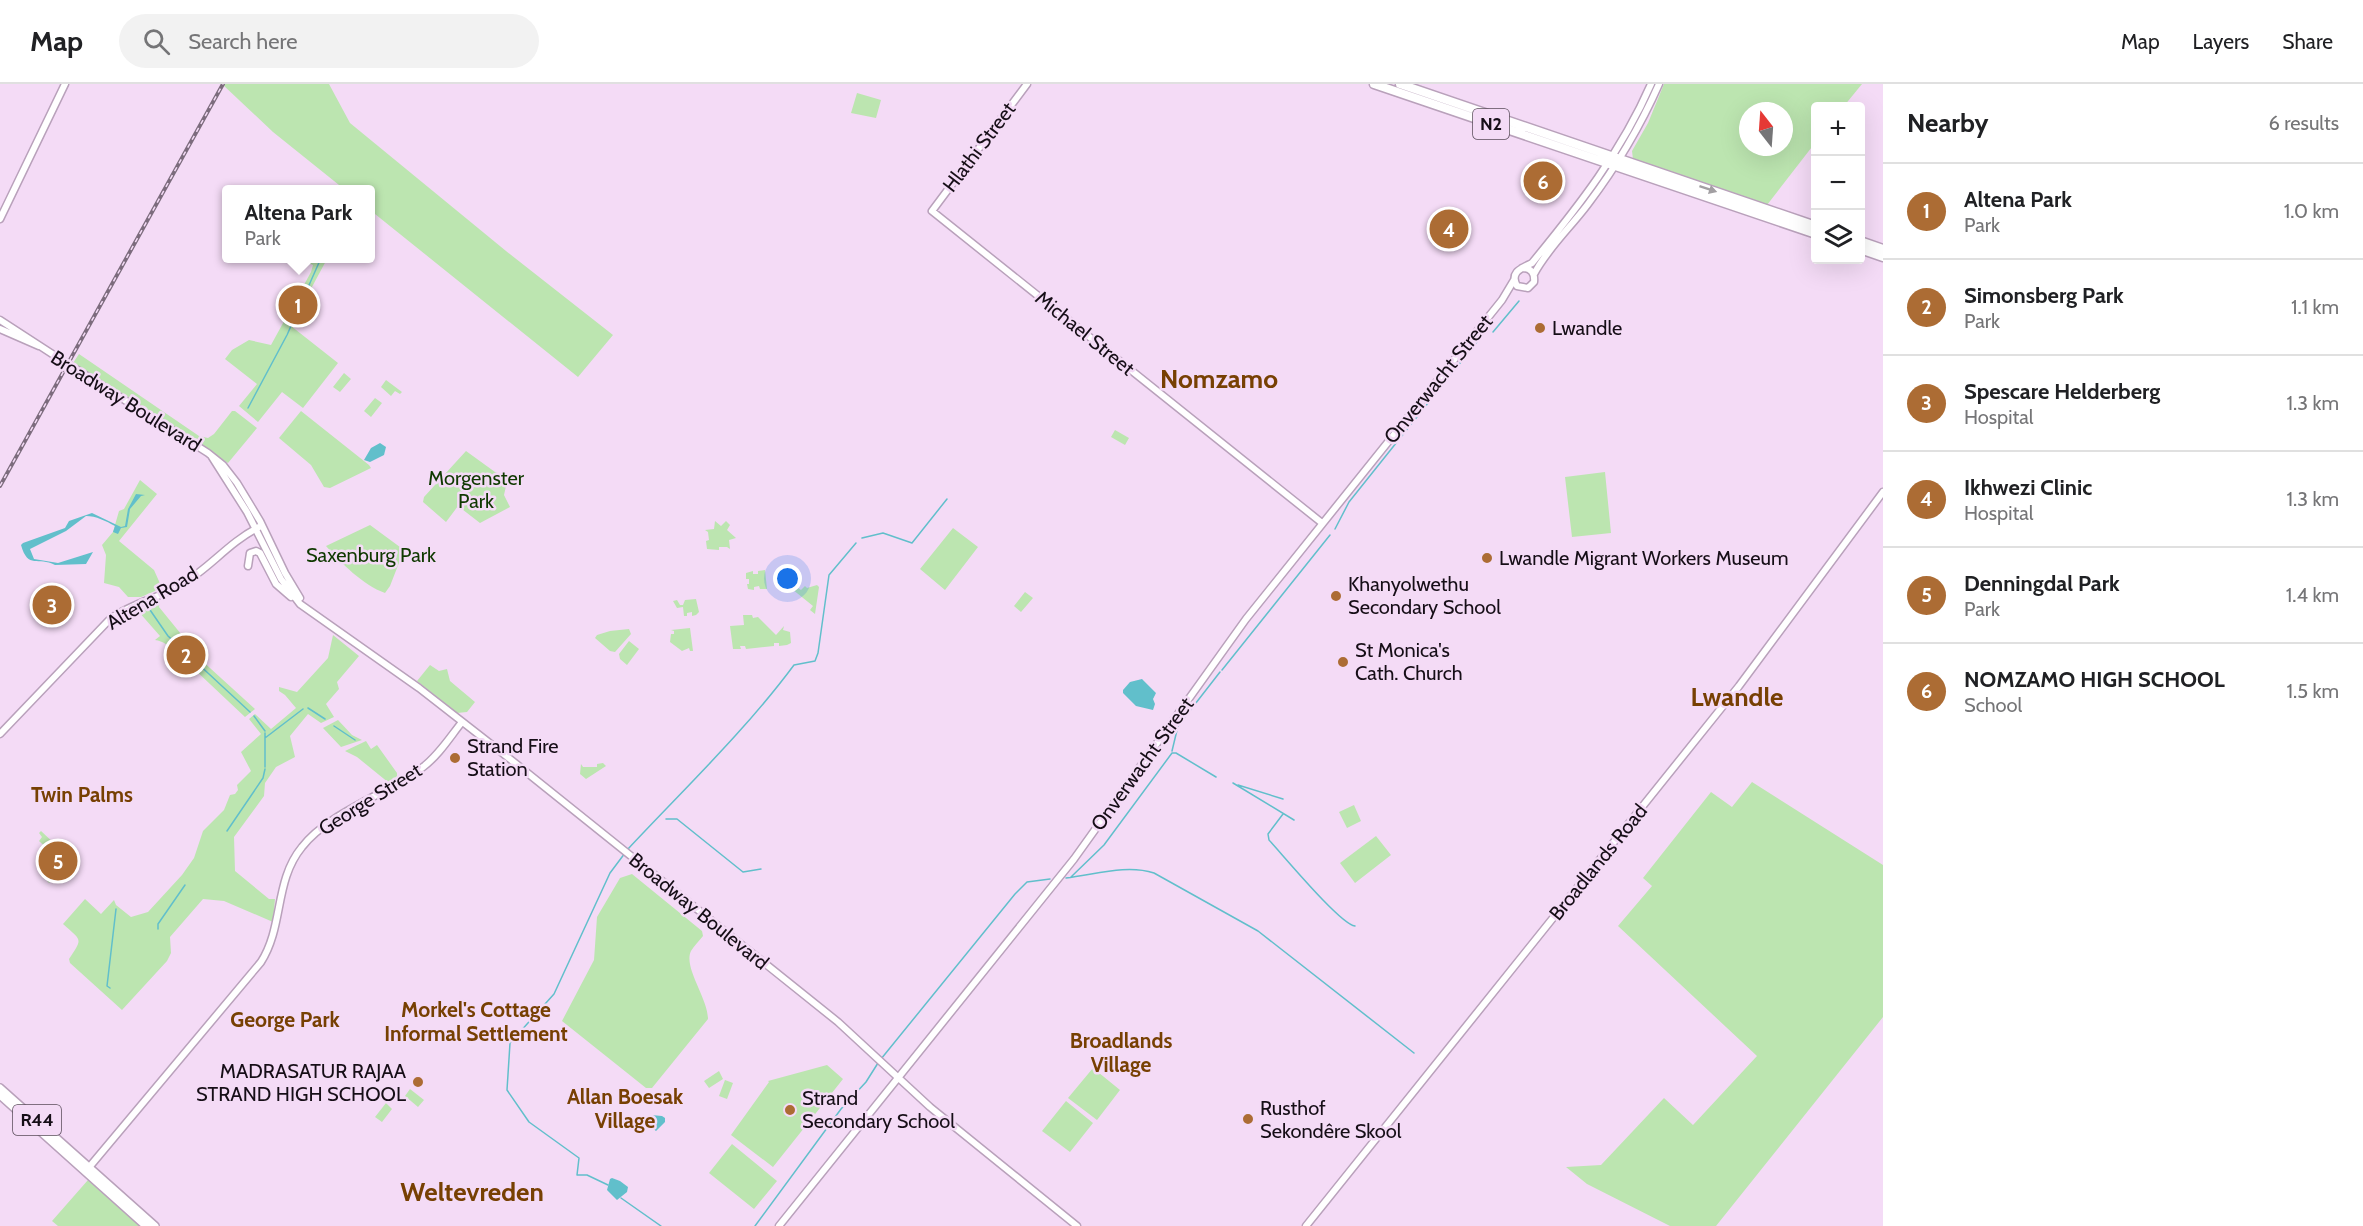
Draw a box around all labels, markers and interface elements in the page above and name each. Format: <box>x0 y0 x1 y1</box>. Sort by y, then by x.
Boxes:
search box <box>119 14 539 68</box>
text: Map <box>30 24 83 58</box>
icon: search <box>140 25 173 58</box>
text: Search here <box>188 28 297 55</box>
text: Map <box>2121 29 2160 54</box>
text: Layers <box>2193 29 2249 54</box>
text: Share <box>2282 29 2333 54</box>
street label: Hlathi Street <box>938 97 1021 196</box>
north arrow <box>1739 102 1793 156</box>
map controls <box>1811 102 1865 264</box>
button: + <box>1811 102 1865 156</box>
text: Nearby <box>1907 107 1988 139</box>
road number: N2 <box>1473 109 1509 139</box>
text: 6 results <box>2268 111 2339 135</box>
button: − <box>1811 156 1865 210</box>
pin: 6 <box>1524 158 1562 204</box>
popup <box>222 185 375 263</box>
one-way arrow <box>1699 185 1717 194</box>
text: Altena Park <box>1964 186 2072 213</box>
text: Altena Park <box>245 199 352 226</box>
text: 1 <box>1923 199 1930 223</box>
text: 1.0 km <box>2284 199 2339 223</box>
pin: 4 <box>1430 206 1468 252</box>
button: layers <box>1811 210 1865 264</box>
text: Park <box>1964 213 2000 237</box>
text: Park <box>245 226 281 250</box>
pin: 1 <box>278 282 318 328</box>
text: Simonsberg Park <box>1964 282 2124 309</box>
street label: Michael Street <box>1031 286 1140 380</box>
text: 2 <box>1921 295 1932 319</box>
text: 1.1 km <box>2291 295 2339 319</box>
text: Park <box>1964 309 2000 333</box>
street label: Onverwacht Street <box>1379 310 1497 448</box>
place label: Lwandle <box>1552 316 1622 340</box>
marker: Lwandle <box>1533 321 1547 335</box>
street label: Broadway Boulevard <box>47 345 205 457</box>
district label: Nomzamo <box>1160 363 1278 395</box>
text: Spescare Helderberg <box>1964 378 2160 405</box>
text: 3 <box>1921 391 1932 415</box>
text: 1.3 km <box>2287 391 2339 415</box>
text: Hospital <box>1964 405 2034 429</box>
park label: Morgenster Park <box>428 466 525 513</box>
text: Ikhwezi Clinic <box>1964 474 2092 501</box>
text: 4 <box>1920 487 1933 511</box>
text: 1.3 km <box>2287 487 2339 511</box>
text: Hospital <box>1964 501 2034 525</box>
park label: Saxenburg Park <box>306 543 436 567</box>
place label: Lwandle Migrant Workers Museum <box>1499 546 1788 570</box>
marker: Lwandle Migrant Workers Museum <box>1480 551 1494 565</box>
street label: Altena Road <box>102 561 202 635</box>
your location <box>773 564 802 593</box>
text: Denningdal Park <box>1964 570 2120 597</box>
place label: Khanyolwethu Secondary School <box>1348 572 1501 619</box>
pin: 3 <box>32 582 72 628</box>
text: 5 <box>1921 583 1932 607</box>
text: 1.4 km <box>2286 583 2339 607</box>
marker: Khanyolwethu Secondary School <box>1329 589 1343 603</box>
text: Park <box>1964 597 2000 621</box>
pin: 2 <box>166 632 206 678</box>
place label: St Monica's Cath. Church <box>1355 638 1463 685</box>
marker: St Monica's Cath. Church <box>1336 655 1350 669</box>
text: NOMZAMO HIGH SCHOOL <box>1964 666 2225 693</box>
text: 6 <box>1921 679 1932 703</box>
text: 1.5 km <box>2287 679 2339 703</box>
district label: Lwandle <box>1690 681 1784 713</box>
street label: Onverwacht Street <box>1086 692 1199 835</box>
text: School <box>1964 693 2022 717</box>
place label: Strand Fire Station <box>467 734 559 781</box>
marker: Strand Fire Station <box>448 751 462 765</box>
street label: George Street <box>314 758 426 840</box>
district label: Twin Palms <box>31 782 133 807</box>
street label: Broadlands Road <box>1544 799 1652 925</box>
pin: 5 <box>38 838 78 884</box>
street label: Broadway Boulevard <box>624 847 774 975</box>
district label: Morkel's Cottage Informal Settlement <box>384 997 568 1046</box>
district label: George Park <box>230 1007 340 1032</box>
district label: Broadlands Village <box>1070 1028 1172 1077</box>
place label: MADRASATUR RAJAA STRAND HIGH SCHOOL <box>196 1059 407 1106</box>
marker: MADRASATUR RAJAA STRAND HIGH SCHOOL <box>411 1075 425 1089</box>
district label: Allan Boesak Village <box>567 1084 684 1133</box>
place label: Strand Secondary School <box>802 1086 955 1133</box>
place label: Rusthof Sekondêre Skool <box>1260 1096 1402 1143</box>
marker: Strand Secondary School <box>783 1103 797 1117</box>
road number: R44 <box>13 1105 61 1135</box>
marker: Rusthof Sekondêre Skool <box>1241 1112 1255 1126</box>
district label: Weltevreden <box>400 1176 544 1208</box>

